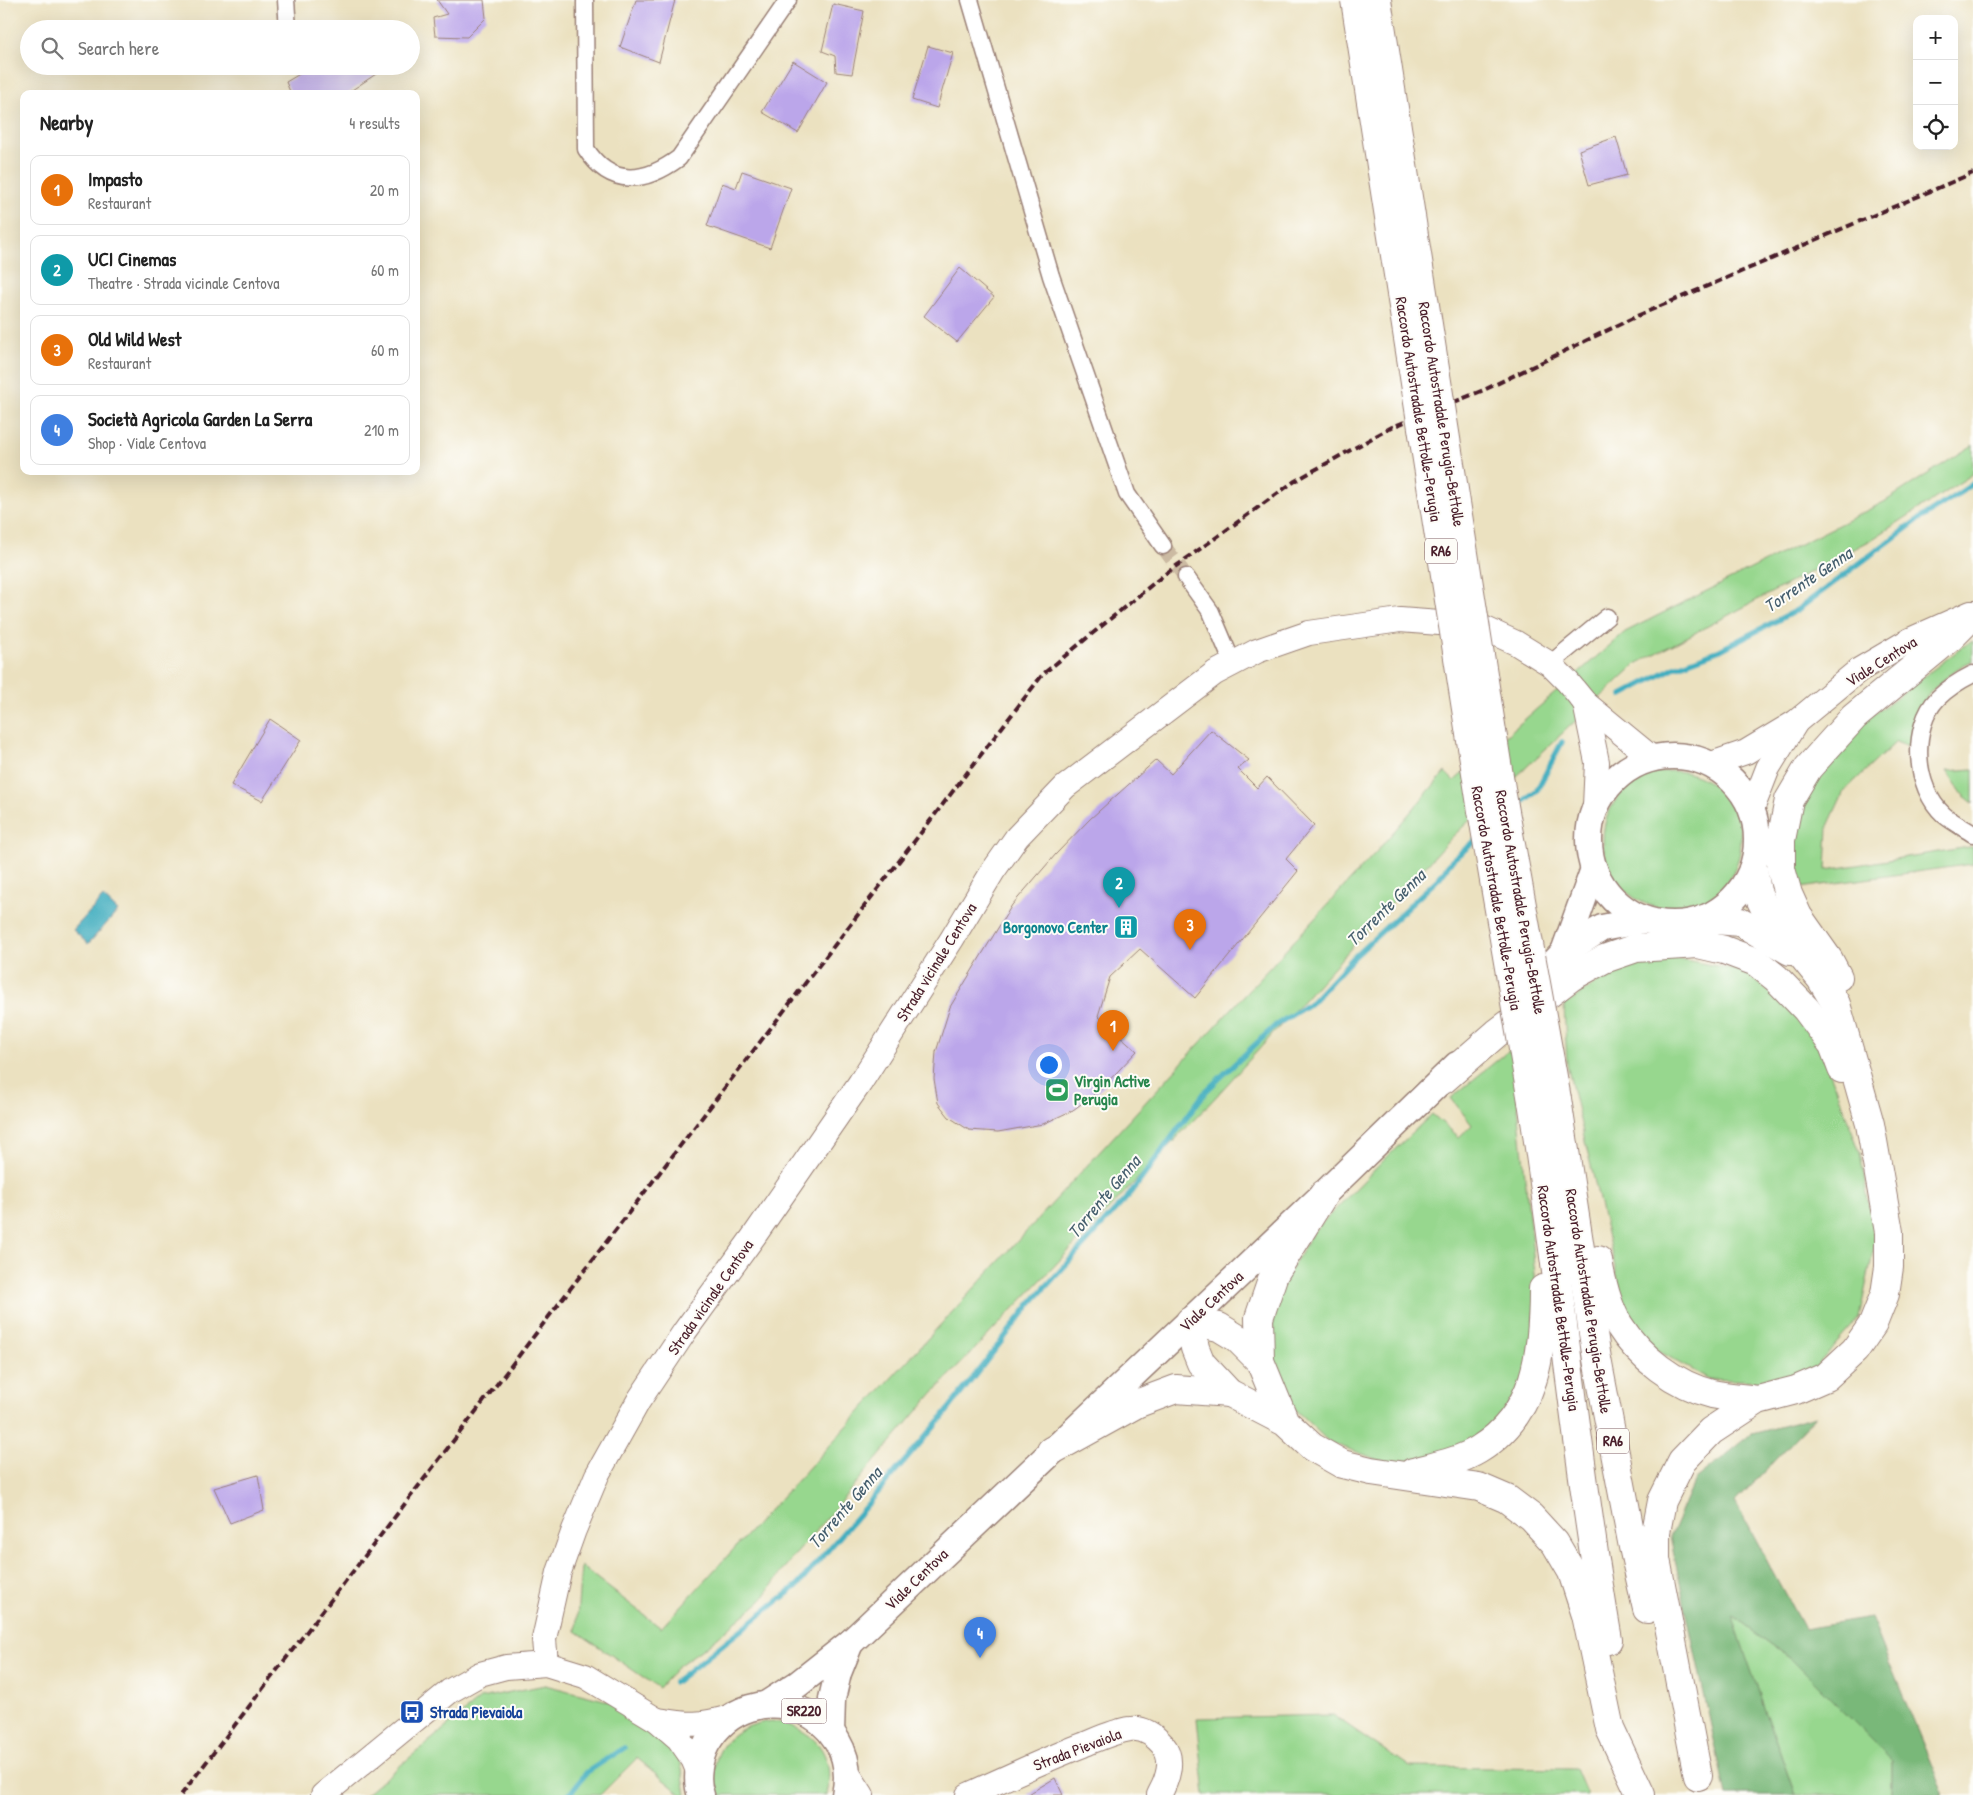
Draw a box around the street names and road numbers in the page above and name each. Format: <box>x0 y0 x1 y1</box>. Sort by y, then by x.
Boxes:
street label: Raccordo Autostradale Bettolle-Perugia <box>1390 295 1448 523</box>
street label: Raccordo Autostradale Perugia-Bettolle <box>1413 300 1471 529</box>
road number: RA6 <box>1425 538 1457 564</box>
street label: Viale Centova <box>1841 630 1921 692</box>
street label: Raccordo Autostradale Bettolle-Perugia <box>1466 784 1528 1012</box>
street label: Raccordo Autostradale Perugia-Bettolle <box>1490 788 1552 1016</box>
street label: Strada vicinale Centova <box>891 898 981 1026</box>
street label: Raccordo Autostradale Bettolle-Perugia <box>1532 1184 1586 1412</box>
street label: Raccordo Autostradale Perugia-Bettolle <box>1560 1187 1618 1416</box>
street label: Strada vicinale Centova <box>662 1235 758 1359</box>
street label: Viale Centova <box>1174 1266 1248 1336</box>
road number: RA6 <box>1597 1428 1629 1454</box>
street label: Viale Centova <box>880 1543 952 1615</box>
road number: SR220 <box>782 1698 826 1724</box>
street label: Strada Pievaiola <box>1030 1722 1124 1776</box>

